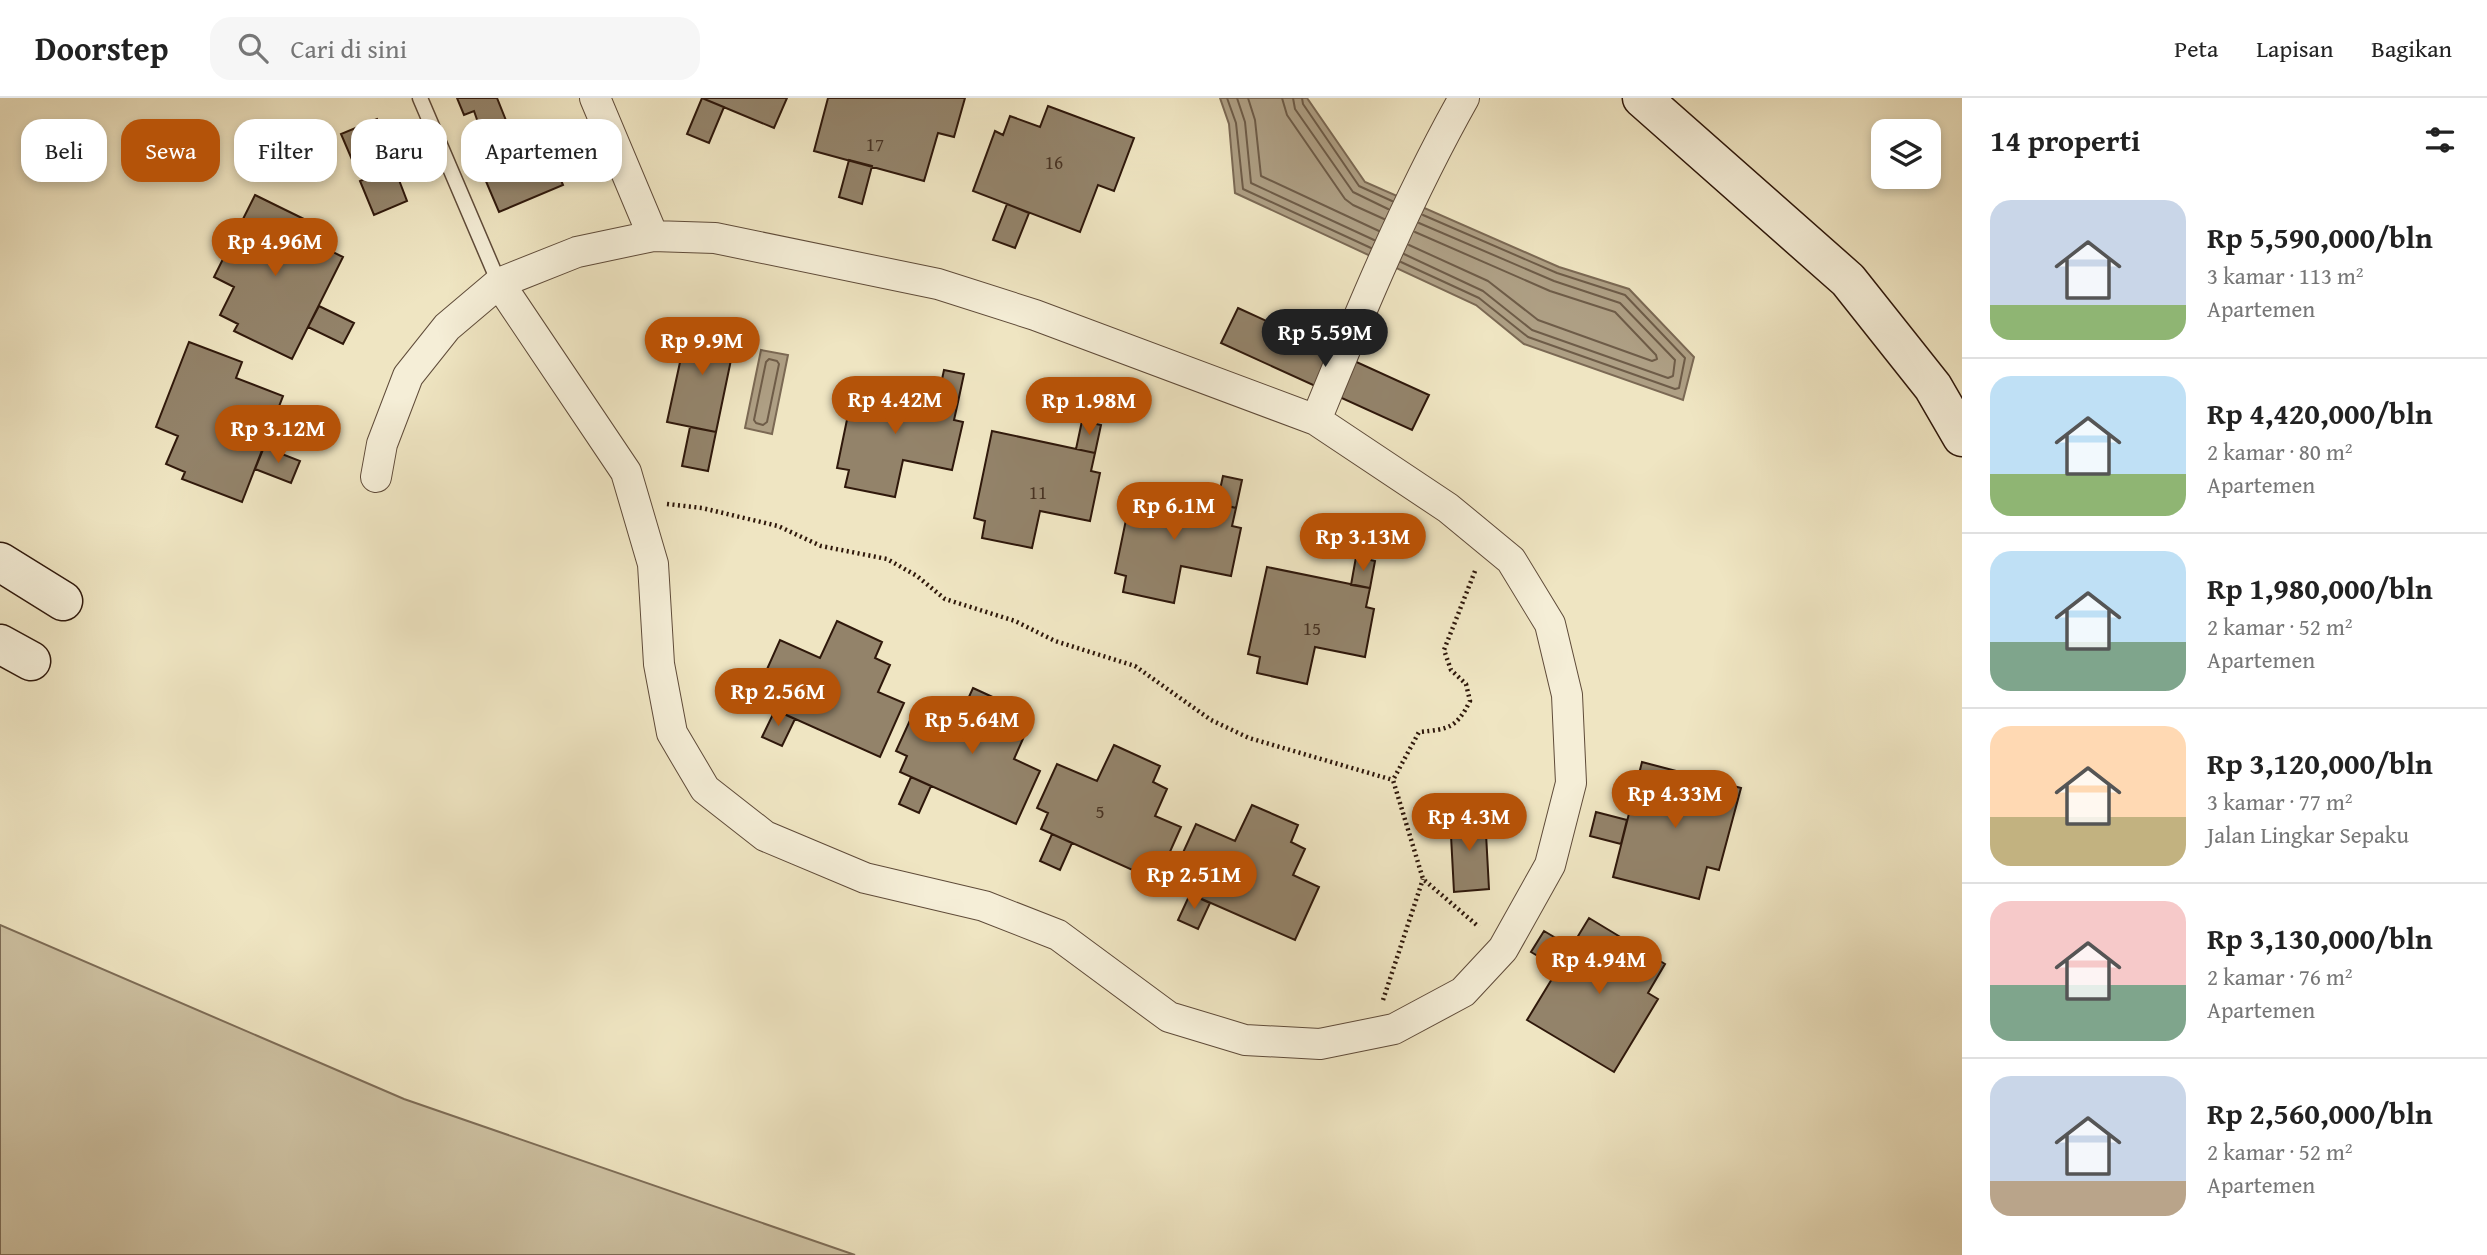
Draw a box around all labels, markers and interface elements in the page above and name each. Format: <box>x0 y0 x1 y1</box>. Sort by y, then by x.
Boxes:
search box <box>210 17 700 80</box>
text: Doorstep <box>35 24 168 72</box>
icon: search <box>234 29 272 67</box>
text: Cari di sini <box>290 29 407 68</box>
text: Peta <box>2174 31 2218 66</box>
text: Lapisan <box>2256 31 2333 66</box>
text: Bagikan <box>2371 31 2452 66</box>
text: 14 properti <box>1990 118 2140 162</box>
chip: Beli <box>21 119 107 182</box>
chip: Sewa <box>121 119 220 182</box>
chip: Filter <box>234 119 337 182</box>
chip: Baru <box>351 119 447 182</box>
chip: Apartemen <box>461 119 622 182</box>
map controls <box>1871 119 1941 189</box>
button: layers <box>1871 119 1941 189</box>
icon: filters <box>2421 121 2459 159</box>
house number: 17 <box>866 130 884 158</box>
house number: 16 <box>1045 148 1063 176</box>
text: Rp 5,590,000/bln <box>2207 215 2433 259</box>
pin: Rp 4.96M <box>203 218 347 278</box>
text: Rp 4.96M <box>228 224 322 257</box>
icon: home <box>2046 228 2130 312</box>
text: 3 kamar · 113 m² <box>2207 259 2364 292</box>
text: Apartemen <box>2207 292 2315 325</box>
pin: Rp 5.59M <box>1253 310 1397 369</box>
text: Rp 5.59M <box>1278 315 1372 348</box>
pin: Rp 9.9M <box>637 317 767 377</box>
text: Rp 9.9M <box>661 323 743 356</box>
pin: Rp 4.42M <box>823 376 967 436</box>
pin: Rp 1.98M <box>1017 378 1161 437</box>
text: Rp 4.42M <box>848 382 942 415</box>
text: Rp 1.98M <box>1042 383 1136 416</box>
text: Rp 4,420,000/bln <box>2207 391 2433 435</box>
icon: home <box>2046 404 2130 488</box>
pin: Rp 3.12M <box>206 406 350 465</box>
text: Rp 3.12M <box>231 411 325 444</box>
text: 2 kamar · 80 m² <box>2207 435 2353 468</box>
text: Apartemen <box>2207 468 2315 501</box>
house number: 11 <box>1029 478 1047 506</box>
pin: Rp 6.1M <box>1109 482 1239 542</box>
text: Rp 6.1M <box>1133 488 1215 521</box>
pin: Rp 3.13M <box>1291 514 1435 573</box>
text: Rp 3.13M <box>1316 519 1410 552</box>
text: Rp 1,980,000/bln <box>2207 566 2433 610</box>
icon: home <box>2046 579 2130 663</box>
text: 2 kamar · 52 m² <box>2207 610 2353 643</box>
house number: 15 <box>1303 614 1321 642</box>
text: Apartemen <box>2207 643 2315 676</box>
pin: Rp 2.56M <box>706 668 850 728</box>
text: Rp 2.56M <box>731 674 825 707</box>
pin: Rp 5.64M <box>900 696 1044 756</box>
text: Rp 5.64M <box>925 702 1019 735</box>
text: Rp 3,120,000/bln <box>2207 741 2433 785</box>
icon: home <box>2046 754 2130 838</box>
pin: Rp 4.33M <box>1603 770 1747 830</box>
text: Rp 4.33M <box>1628 776 1722 809</box>
text: 3 kamar · 77 m² <box>2207 785 2353 818</box>
pin: Rp 4.3M <box>1404 794 1534 853</box>
house number: 5 <box>1095 797 1105 825</box>
text: Rp 4.3M <box>1428 799 1510 832</box>
text: Jalan Lingkar Sepaku <box>2207 818 2409 851</box>
pin: Rp 2.51M <box>1122 852 1266 911</box>
text: Rp 2.51M <box>1147 857 1241 890</box>
text: Rp 3,130,000/bln <box>2207 916 2433 960</box>
icon: home <box>2046 929 2130 1013</box>
pin: Rp 4.94M <box>1527 936 1671 996</box>
text: Rp 4.94M <box>1552 942 1646 975</box>
text: 2 kamar · 76 m² <box>2207 960 2353 993</box>
text: Apartemen <box>2207 993 2315 1026</box>
text: Rp 2,560,000/bln <box>2207 1091 2433 1135</box>
icon: home <box>2046 1104 2130 1188</box>
text: 2 kamar · 52 m² <box>2207 1135 2353 1168</box>
text: Apartemen <box>2207 1168 2315 1201</box>

